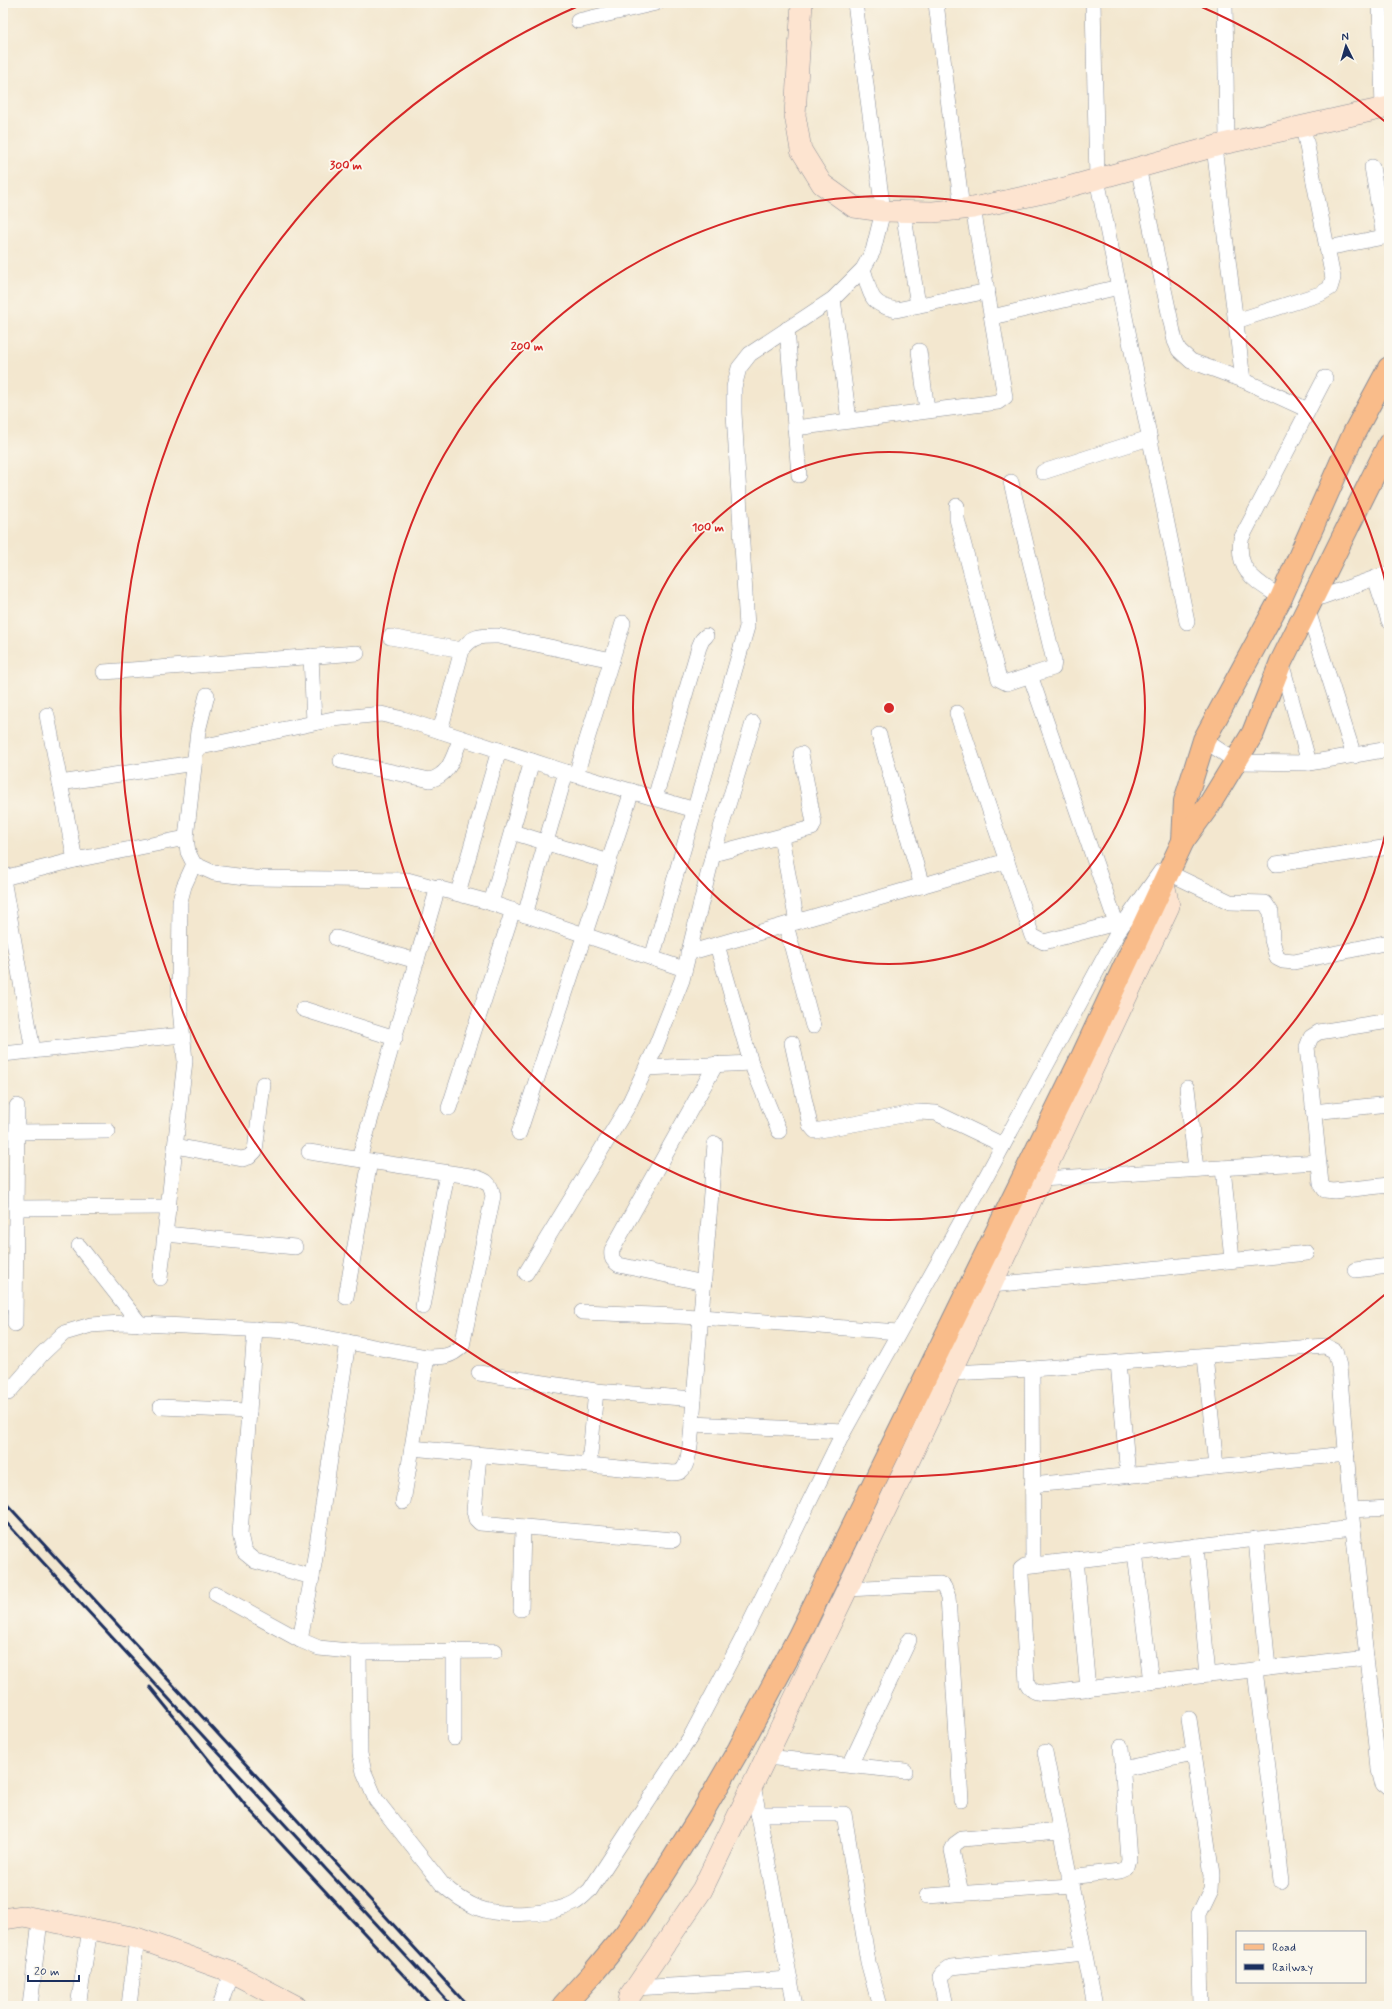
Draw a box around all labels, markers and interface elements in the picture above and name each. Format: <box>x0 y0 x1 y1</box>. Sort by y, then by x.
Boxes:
north arrow <box>1326 26 1366 66</box>
text: N <box>1341 30 1349 44</box>
text: 300 m <box>330 158 363 174</box>
text: 200 m <box>511 339 544 355</box>
text: 100 m <box>692 520 725 536</box>
centre of rings <box>882 701 896 715</box>
legend <box>1236 1931 1366 1983</box>
text: Road <box>1272 1940 1296 1956</box>
scale bar <box>28 1957 79 1983</box>
text: Railway <box>1272 1960 1314 1976</box>
text: 20 m <box>34 1964 60 1980</box>

